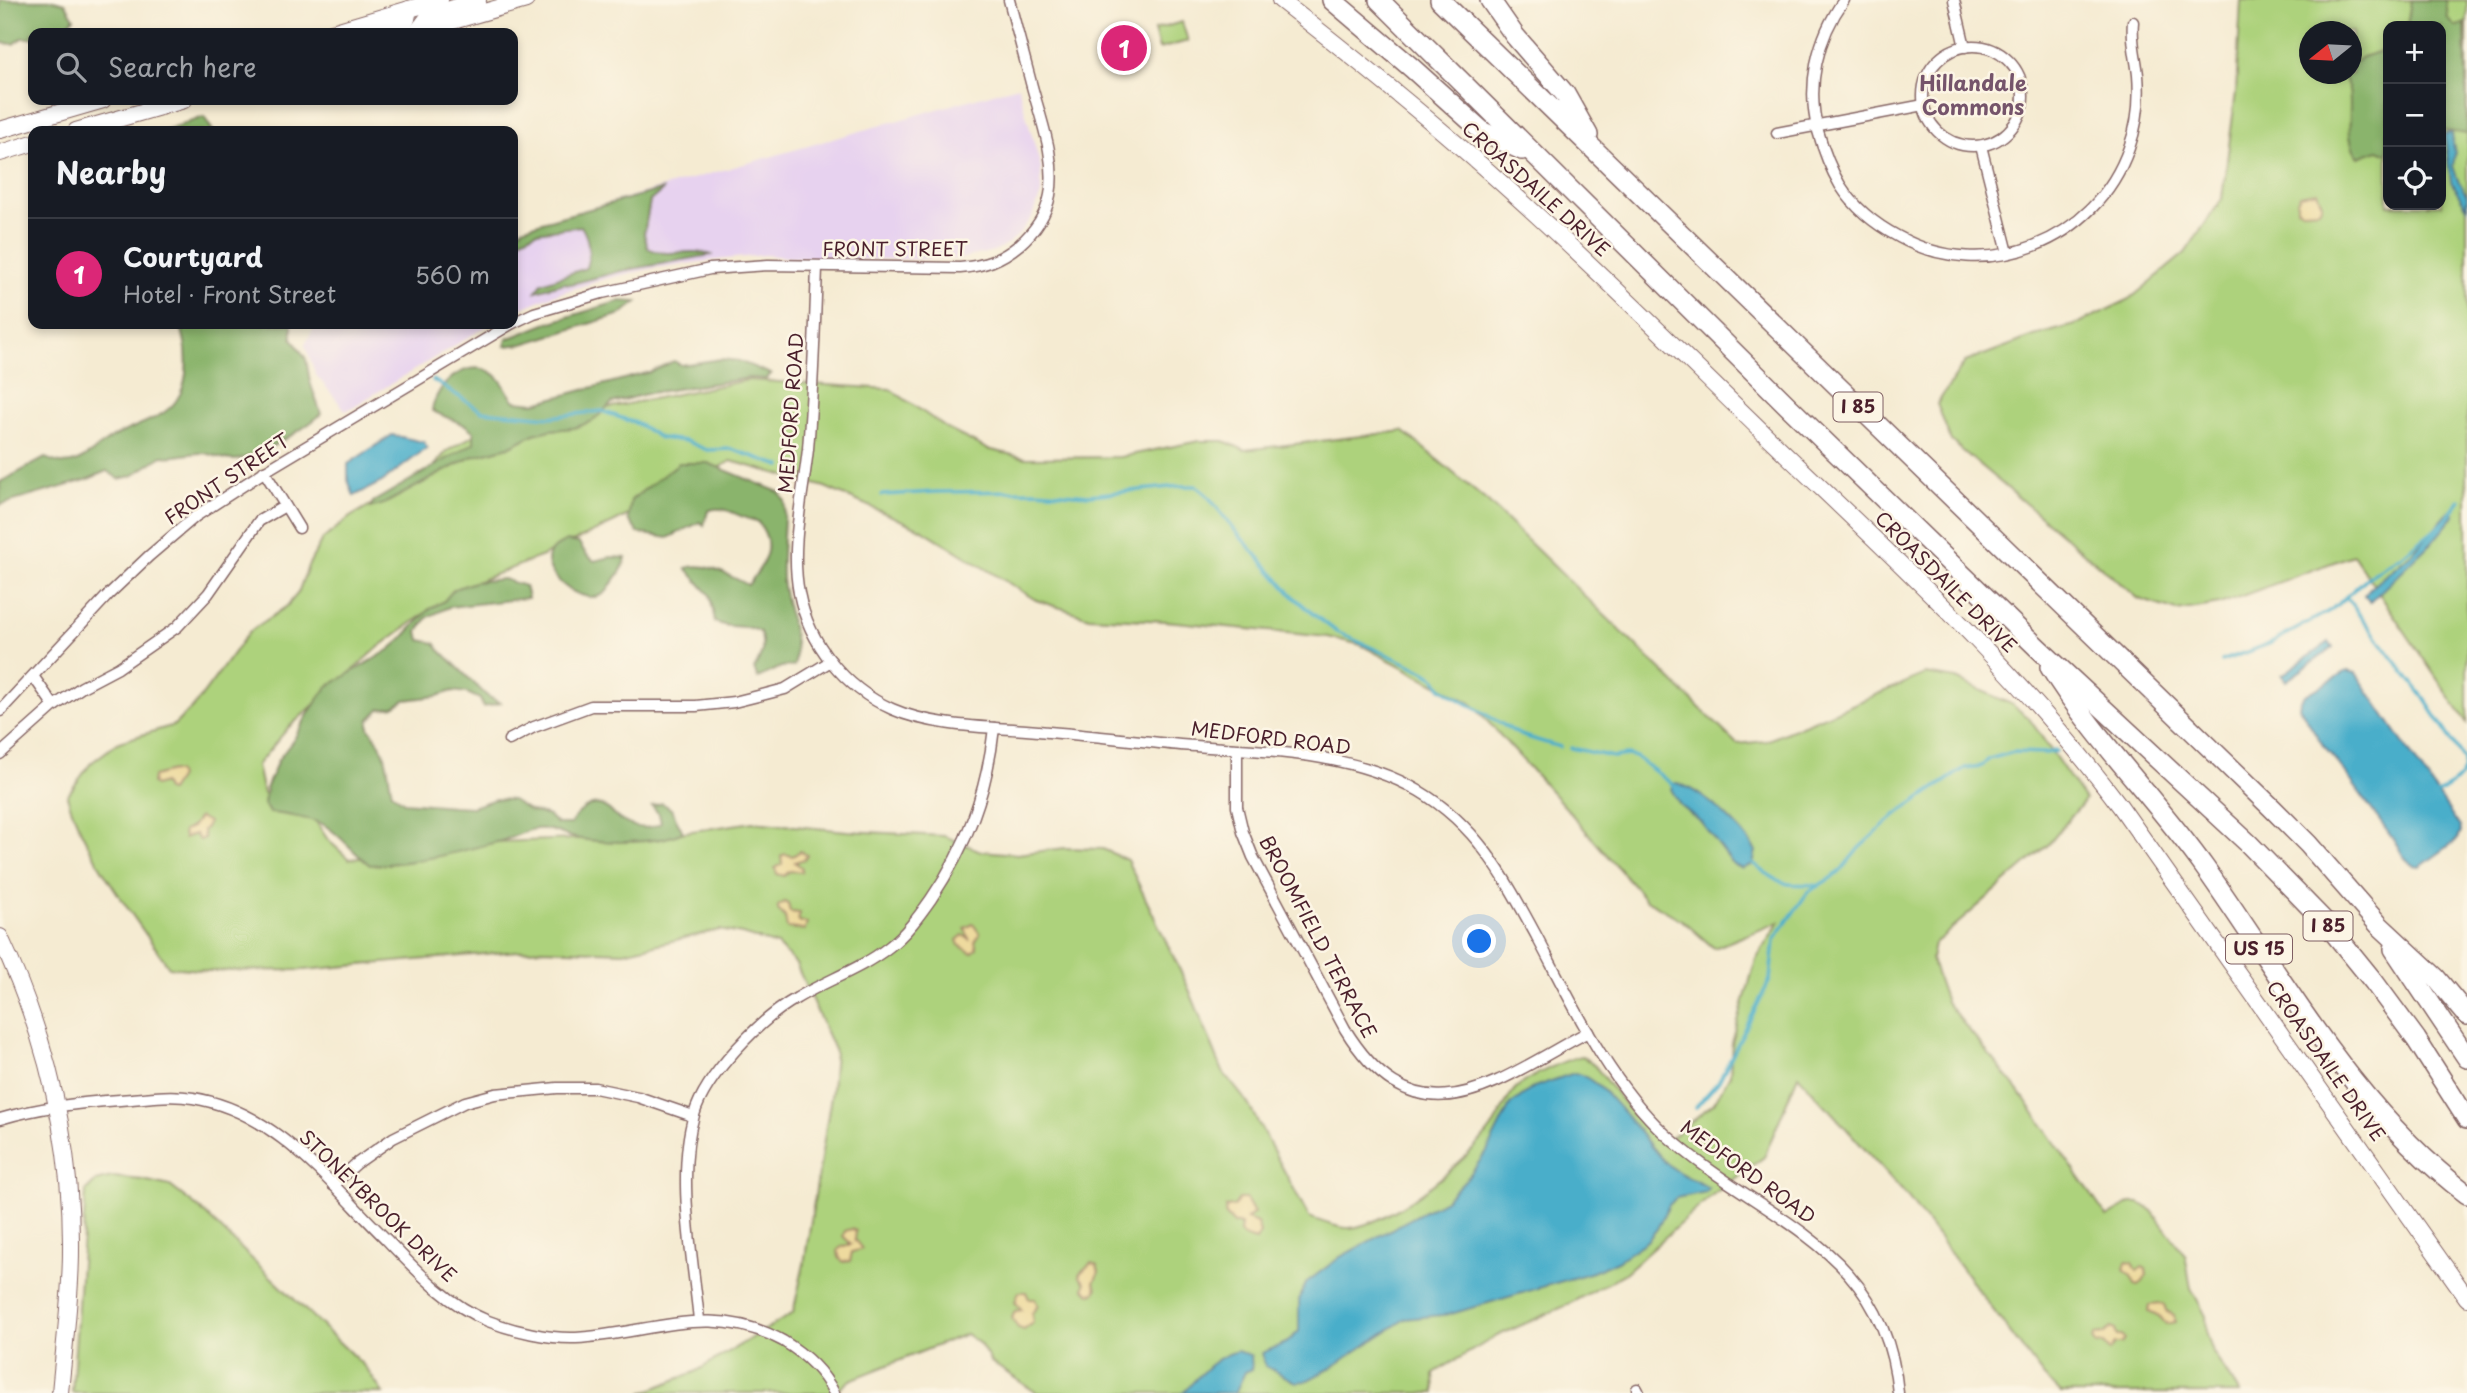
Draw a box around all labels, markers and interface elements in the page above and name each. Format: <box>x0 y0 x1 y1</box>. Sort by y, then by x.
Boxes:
north arrow <box>2299 21 2362 84</box>
map controls <box>2383 21 2446 210</box>
button: + <box>2383 21 2446 84</box>
pin: 1 <box>1101 22 1147 74</box>
search box <box>28 28 518 105</box>
text: Search here <box>108 47 257 86</box>
icon: search <box>52 48 90 86</box>
district label: Hillandale Commons <box>1919 66 2027 122</box>
button: − <box>2383 84 2446 147</box>
street label: CROASDAILE DRIVE <box>1457 114 1617 262</box>
button: locate <box>2383 147 2446 210</box>
text: Nearby <box>56 149 166 194</box>
street label: FRONT STREET <box>822 234 968 262</box>
text: Courtyard <box>123 237 263 276</box>
text: 1 <box>74 257 85 292</box>
text: 560 m <box>415 257 490 292</box>
text: Hotel · Front Street <box>123 276 336 311</box>
street label: MEDFORD ROAD <box>770 332 810 494</box>
road number: I 85 <box>1834 393 1882 422</box>
street label: FRONT STREET <box>158 426 295 531</box>
street label: CROASDAILE DRIVE <box>1869 504 2024 659</box>
street label: MEDFORD ROAD <box>1190 713 1353 761</box>
street label: BROOMFIELD TERRACE <box>1253 830 1384 1043</box>
road number: I 85 <box>2304 911 2352 940</box>
your location <box>1462 924 1496 958</box>
road number: US 15 <box>2226 934 2292 964</box>
street label: CROASDAILE DRIVE <box>2261 974 2393 1146</box>
street label: MEDFORD ROAD <box>1675 1113 1822 1230</box>
street label: STONEYBROOK DRIVE <box>294 1123 464 1288</box>

